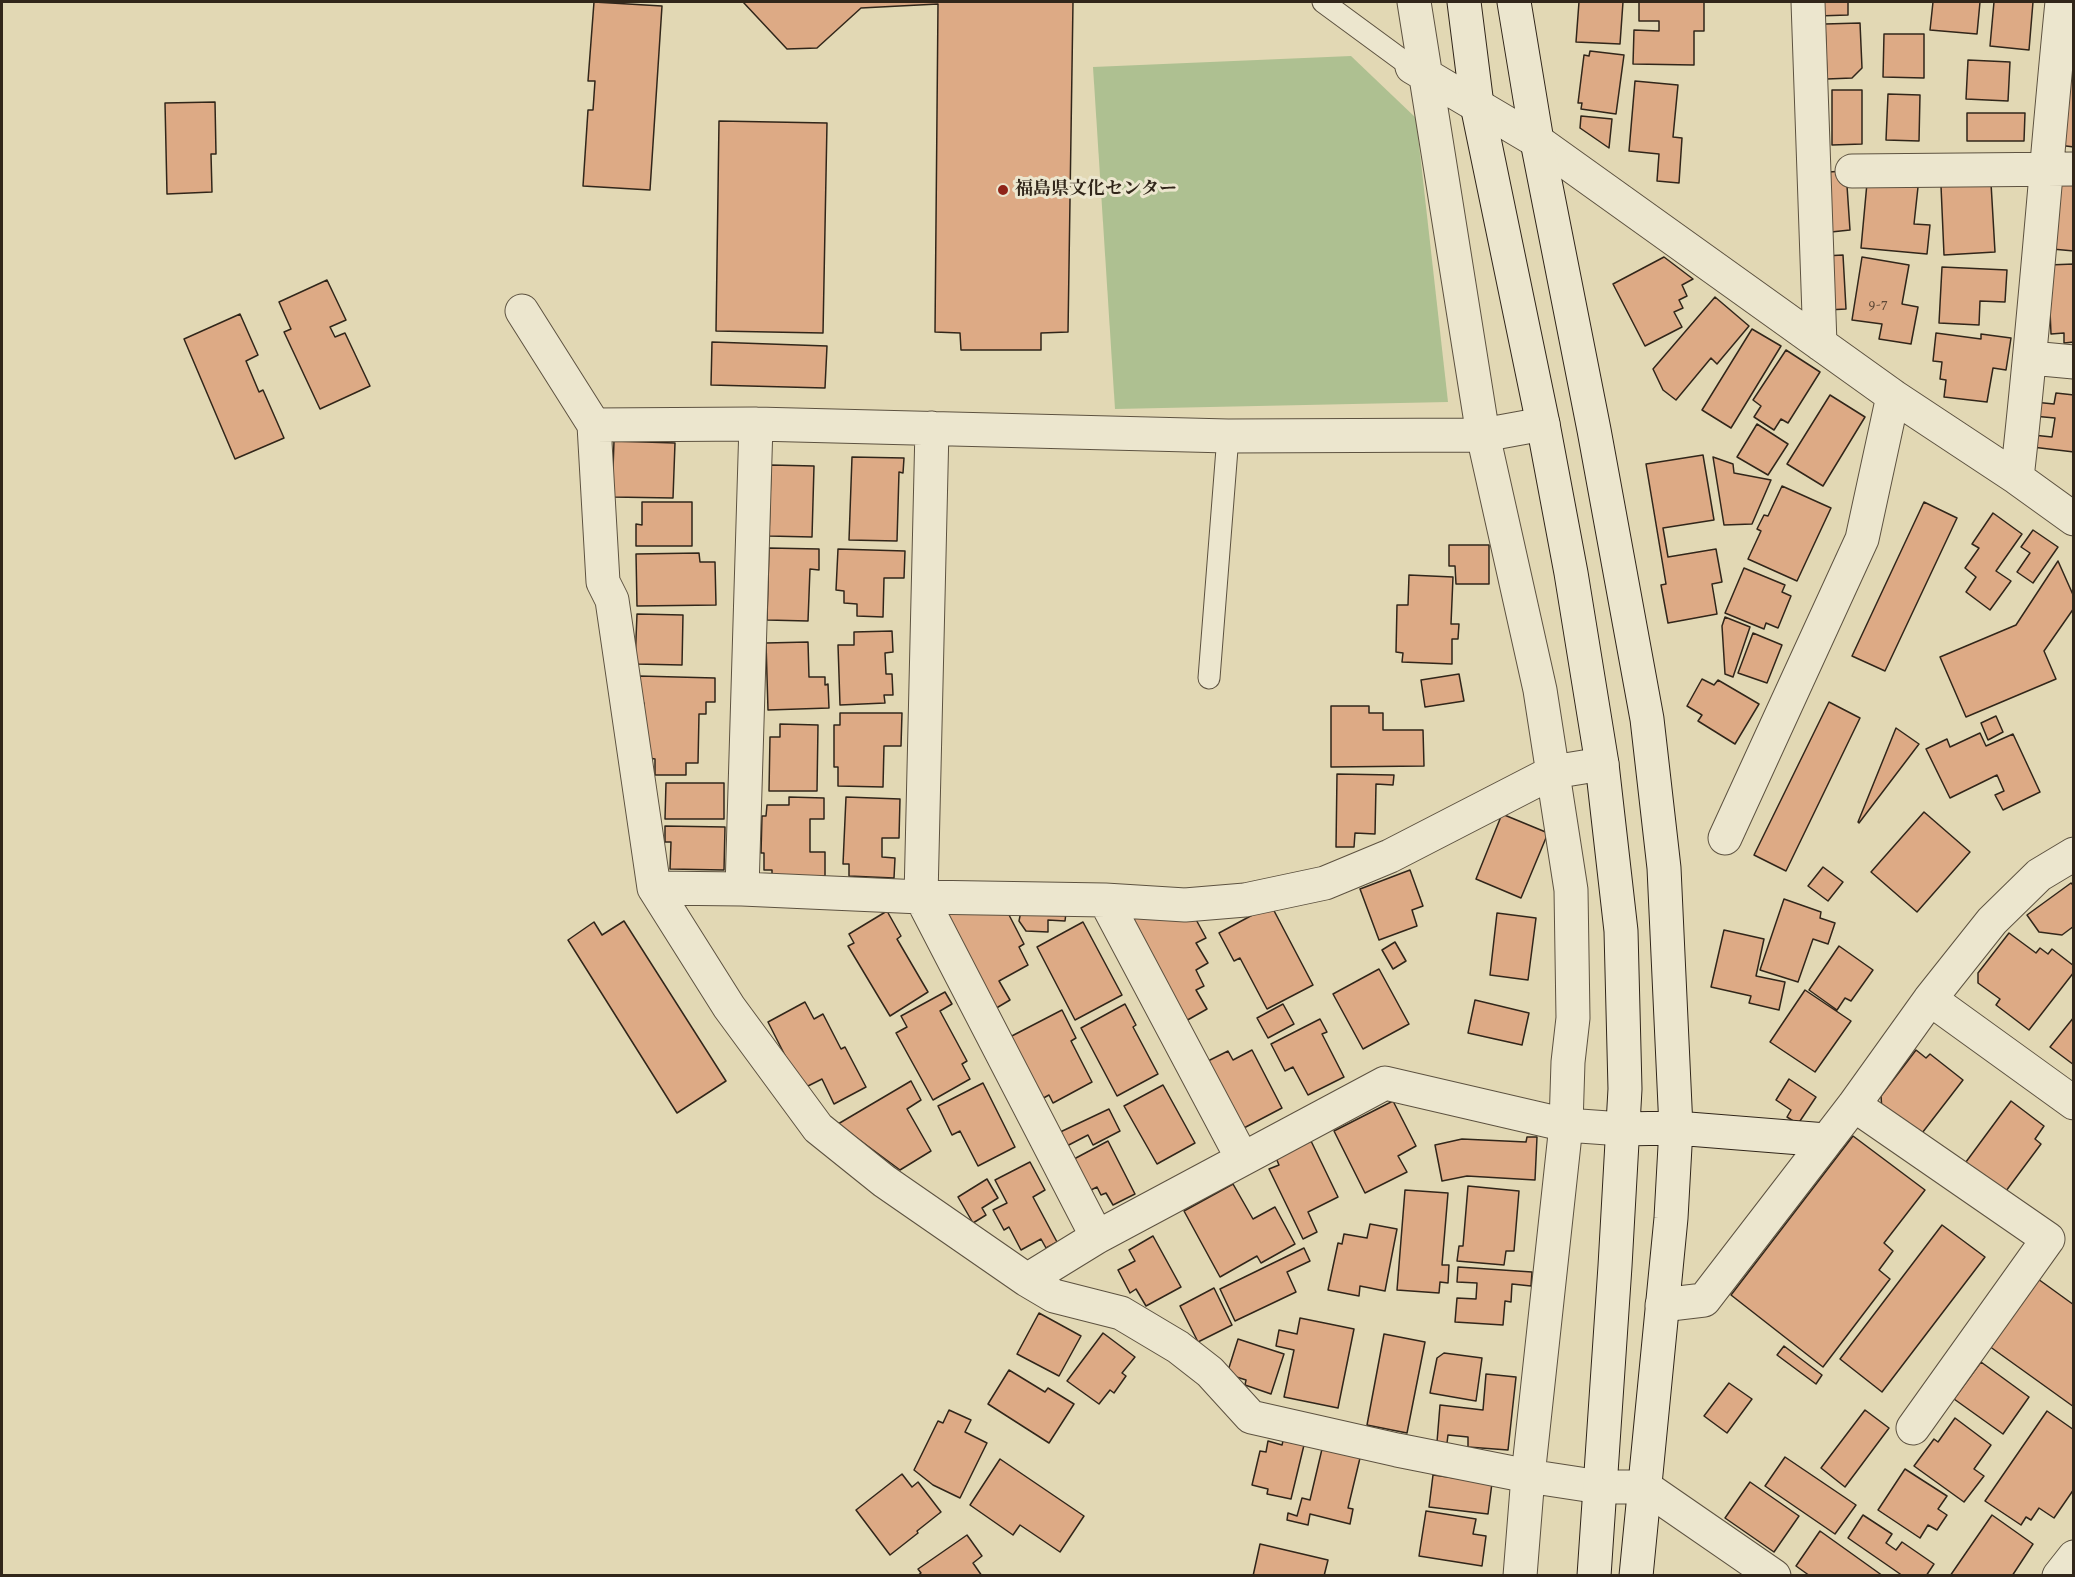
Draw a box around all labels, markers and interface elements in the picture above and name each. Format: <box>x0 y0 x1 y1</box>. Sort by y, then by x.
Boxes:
place label: 福島県文化センター <box>1015 179 1177 201</box>
marker: 福島県文化センター <box>996 183 1010 197</box>
house number: 9-7 <box>1869 296 1887 314</box>

